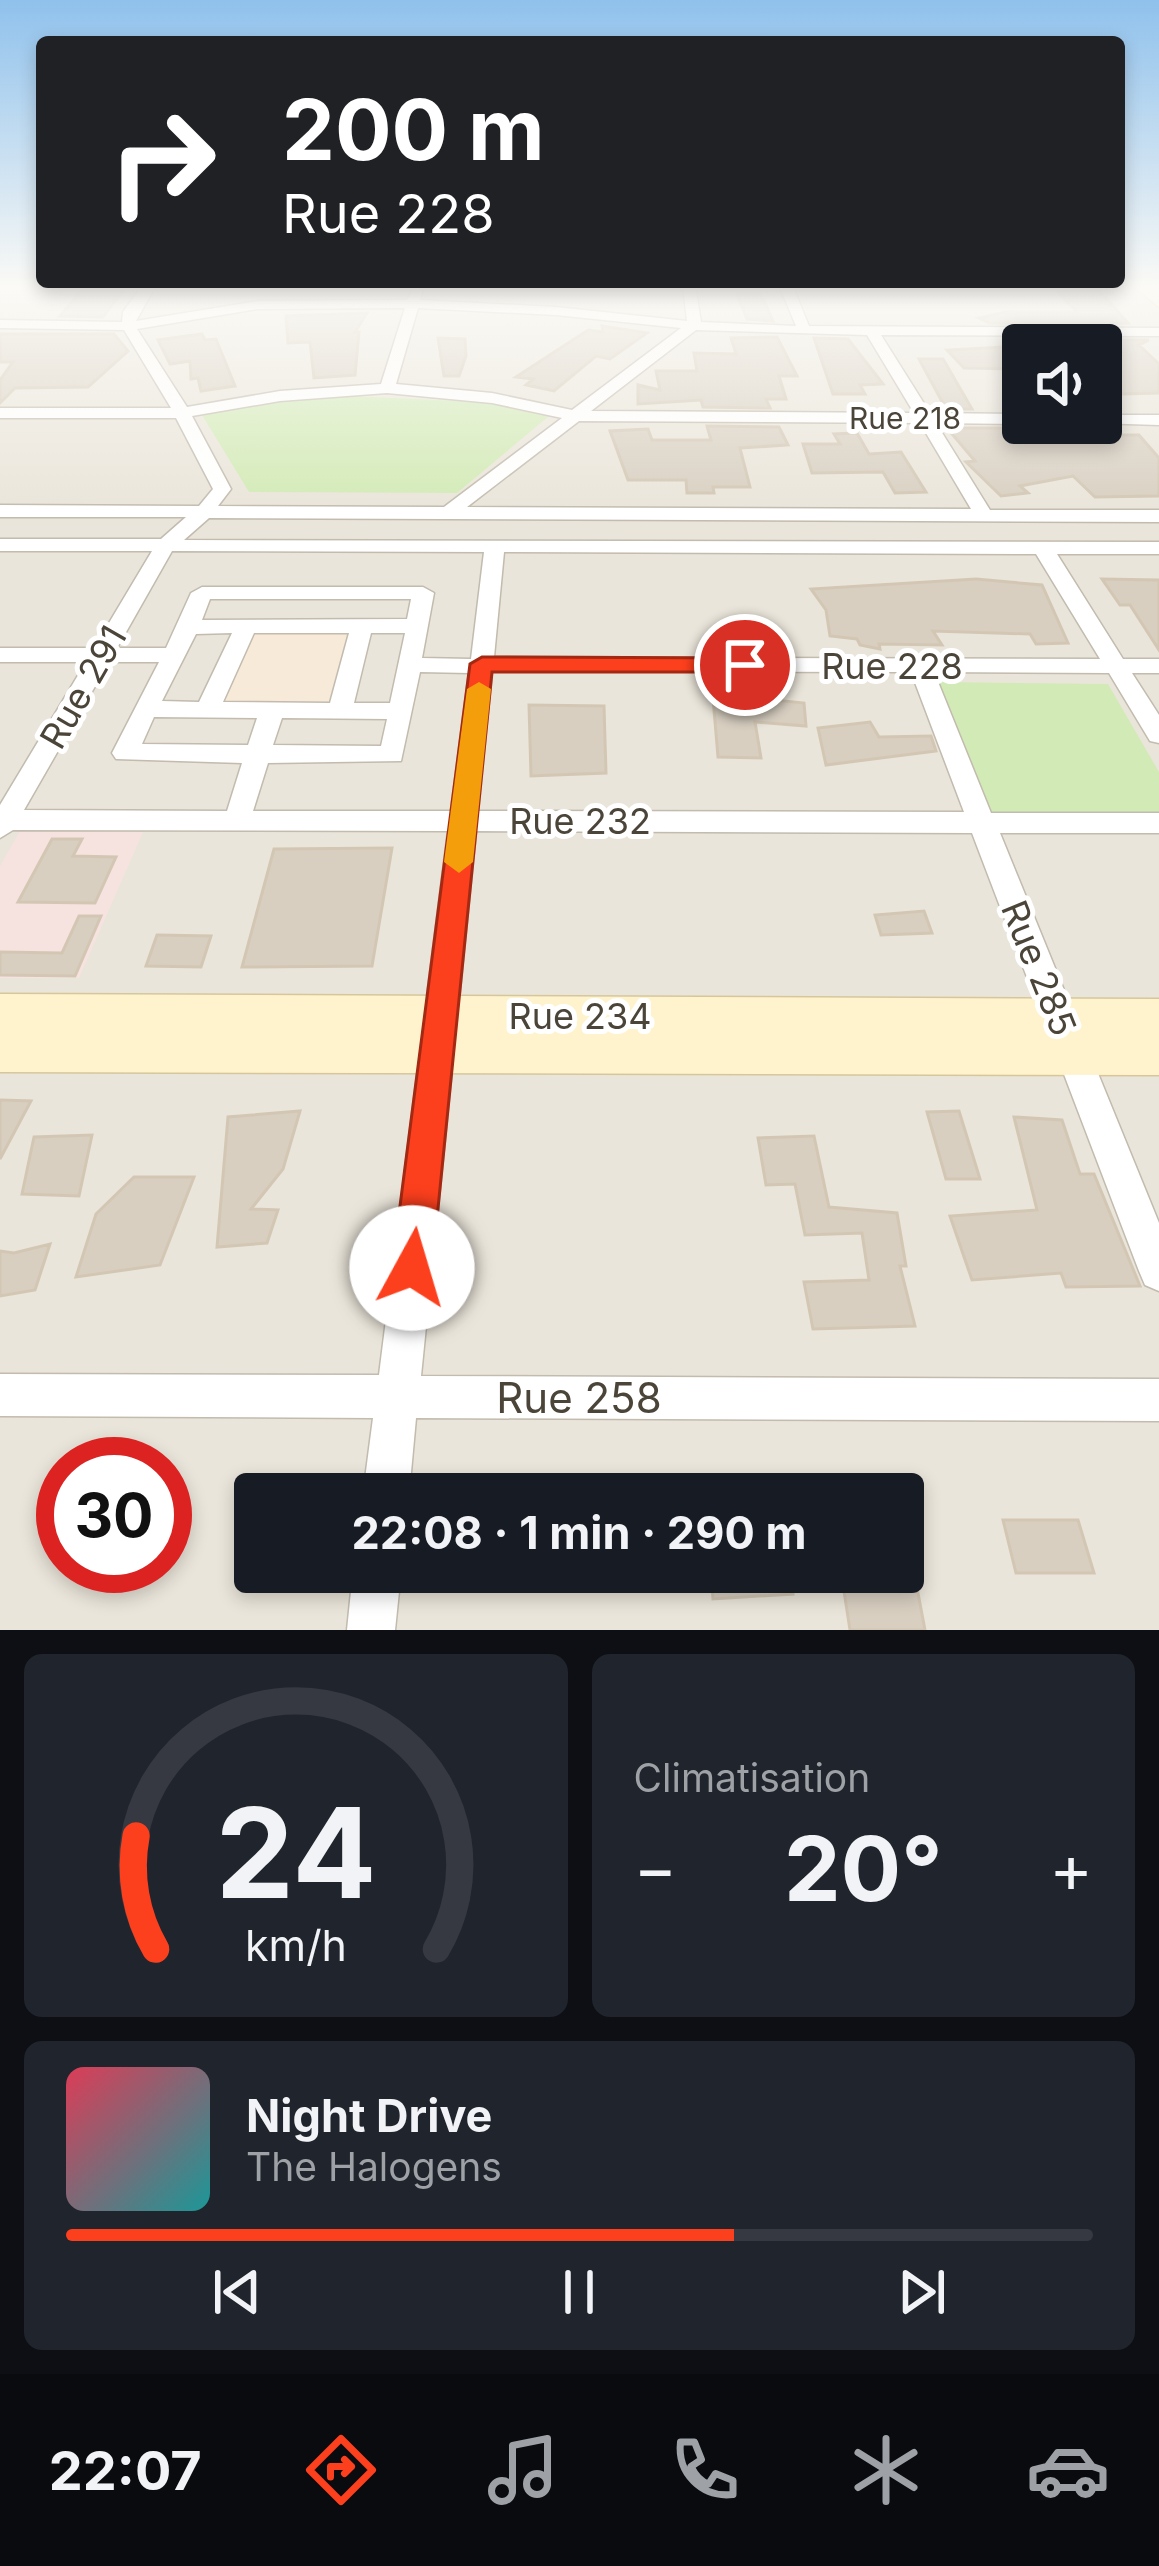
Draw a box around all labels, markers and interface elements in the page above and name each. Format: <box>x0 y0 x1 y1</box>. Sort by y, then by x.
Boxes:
text: 200 m <box>282 79 545 180</box>
icon: right <box>84 84 240 240</box>
text: Rue 228 <box>282 181 495 246</box>
map controls <box>1002 324 1122 444</box>
button: sound <box>1002 324 1122 444</box>
street label: Rue 218 <box>849 400 961 436</box>
pin <box>694 614 796 716</box>
street label: Rue 291 <box>30 618 136 756</box>
icon: arrive <box>712 632 778 698</box>
street label: Rue 228 <box>821 644 963 688</box>
street label: Rue 232 <box>509 799 651 843</box>
street label: Rue 285 <box>992 894 1086 1042</box>
street label: Rue 234 <box>508 994 652 1038</box>
position arrow <box>349 1205 475 1331</box>
street label: Rue 258 <box>496 1372 662 1423</box>
speed limit sign: 30 <box>36 1437 192 1593</box>
text: 22:08 · 1 min · 290 m <box>351 1505 807 1560</box>
text: Climatisation <box>634 1754 870 1801</box>
text: 24 <box>215 1777 376 1928</box>
text: 20° <box>784 1814 943 1923</box>
text: − <box>634 1828 677 1908</box>
text: + <box>1049 1828 1093 1908</box>
text: km/h <box>245 1918 347 1970</box>
text: Night Drive <box>246 2088 492 2143</box>
text: The Halogens <box>246 2143 502 2190</box>
icon: previous <box>204 2259 270 2325</box>
icon: pause <box>546 2259 612 2325</box>
icon: next <box>889 2259 955 2325</box>
icon: directions <box>299 2428 383 2512</box>
icon: music <box>481 2428 565 2512</box>
icon: phone <box>663 2428 747 2512</box>
icon: climate <box>844 2428 928 2512</box>
icon: car <box>1026 2428 1110 2512</box>
text: 22:07 <box>49 2438 202 2503</box>

